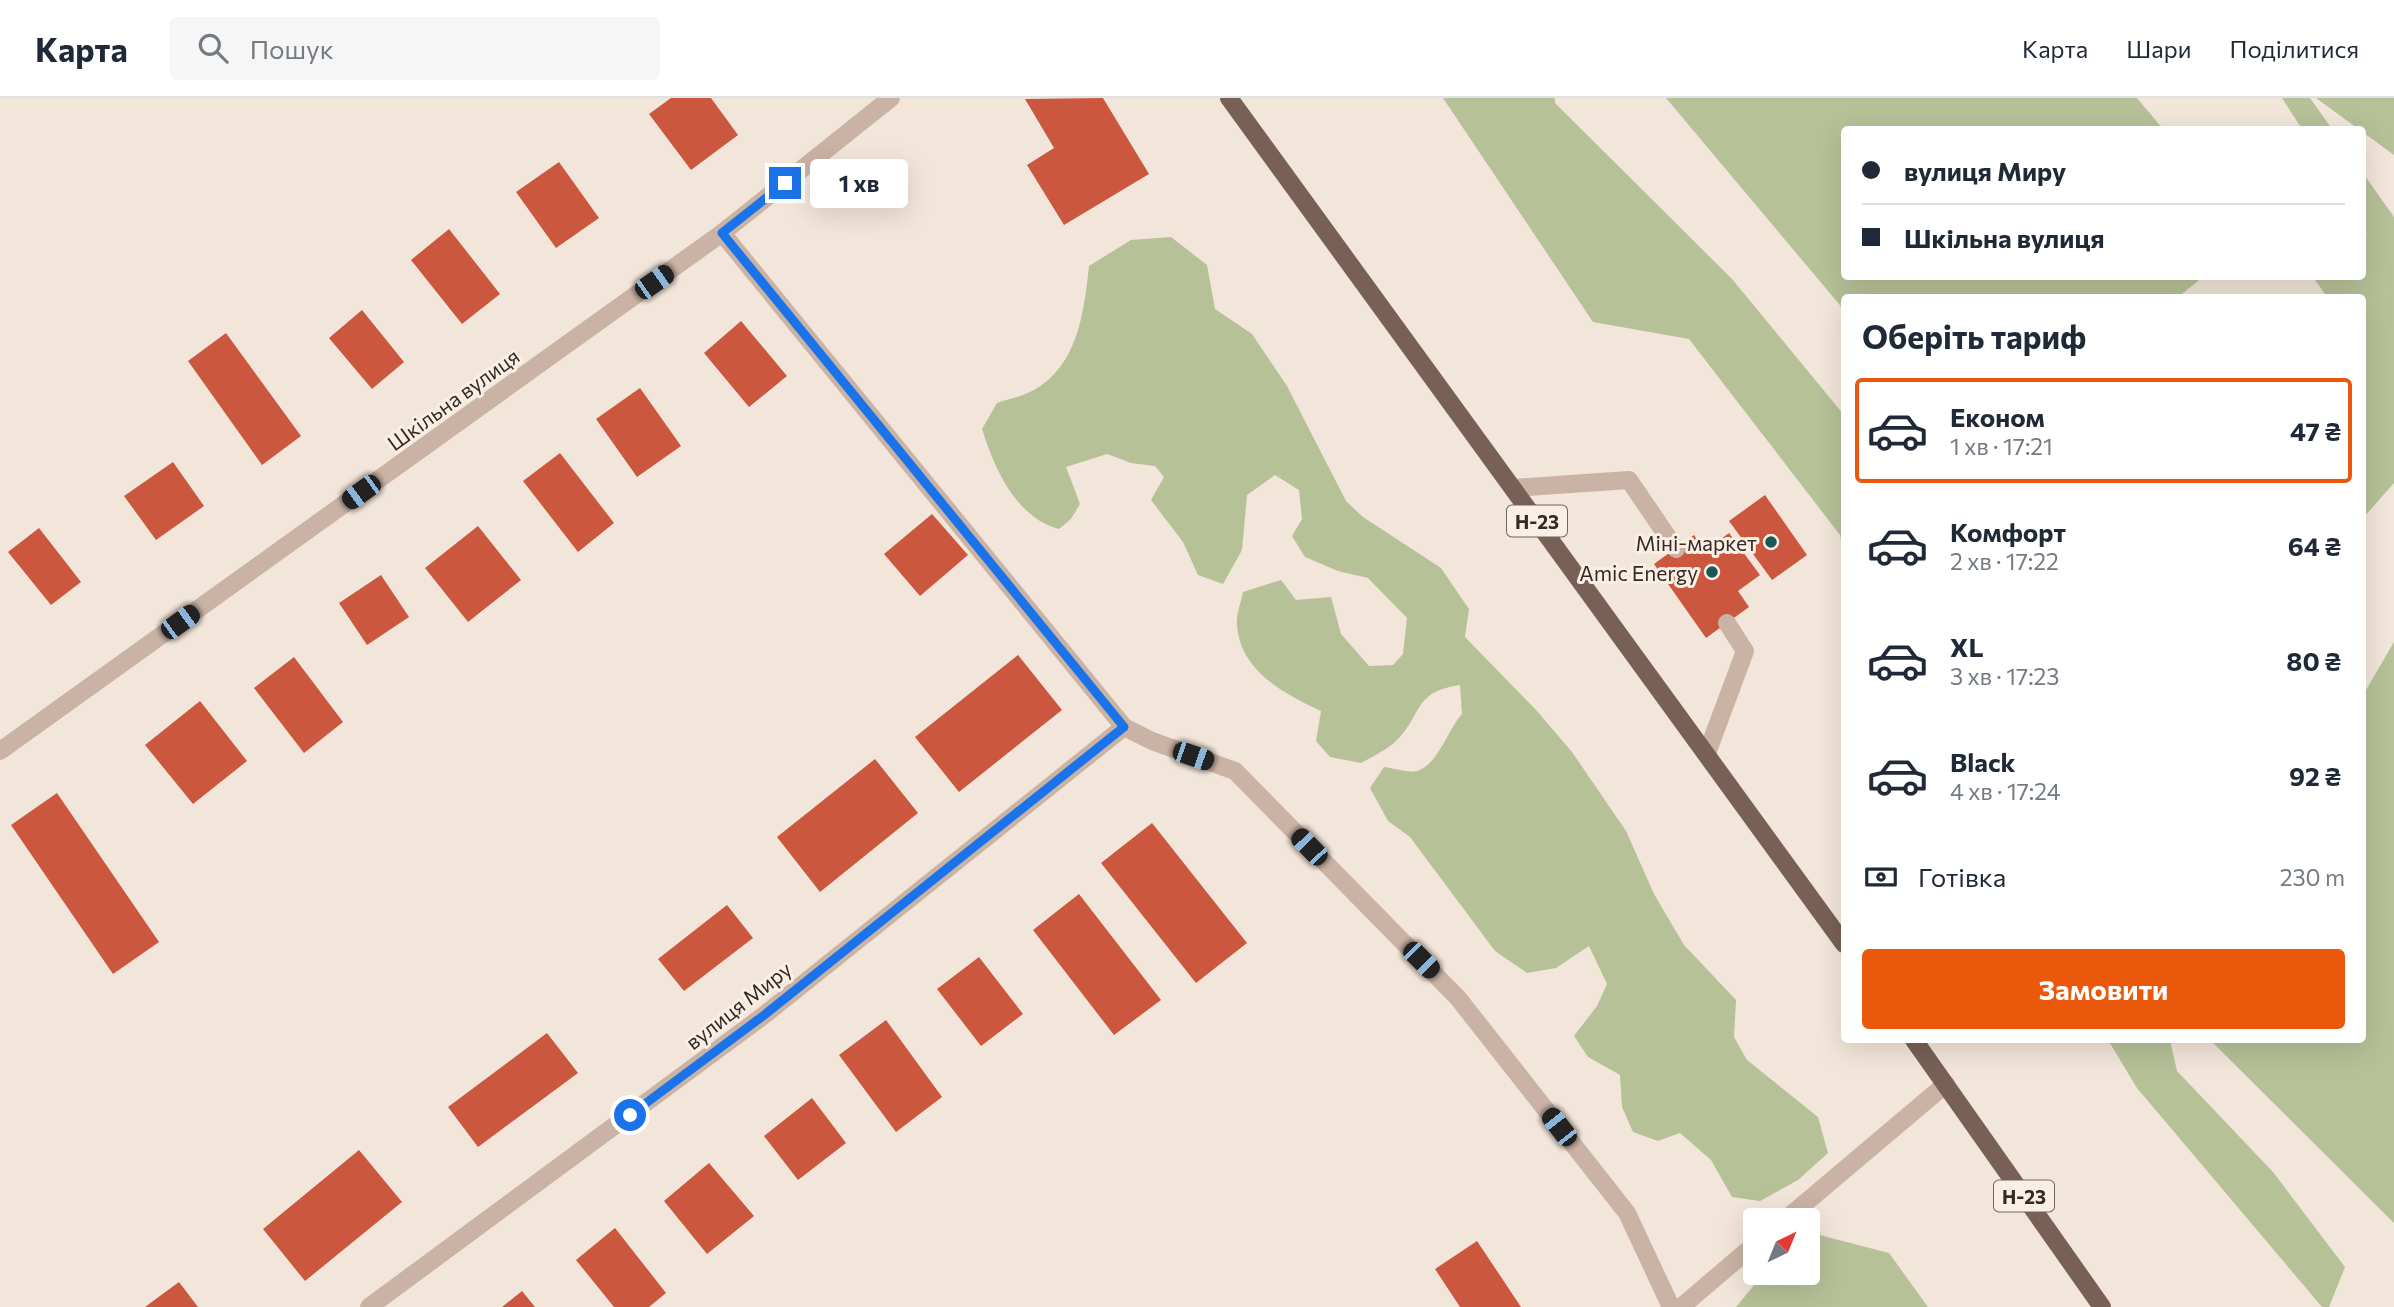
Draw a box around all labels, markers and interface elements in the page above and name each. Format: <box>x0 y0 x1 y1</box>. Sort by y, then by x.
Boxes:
search box <box>170 17 660 80</box>
text: Карта <box>35 28 128 69</box>
icon: search <box>194 29 232 67</box>
text: Пошук <box>250 33 334 64</box>
text: Карта <box>2022 34 2088 63</box>
text: Шари <box>2126 34 2192 63</box>
text: Поділитися <box>2230 34 2359 63</box>
text: вулиця Миру <box>1904 155 2066 186</box>
callout: 1 хв <box>810 158 908 208</box>
route end <box>769 167 801 199</box>
text: 1 хв <box>839 169 879 197</box>
text: Шкільна вулиця <box>1904 222 2105 253</box>
car <box>631 261 678 303</box>
text: Оберіть тариф <box>1862 316 2086 356</box>
street label: Шкільна вулиця <box>382 343 524 455</box>
icon: car <box>1866 399 1929 462</box>
text: Економ <box>1950 401 2045 432</box>
text: 47 ₴ <box>2290 415 2341 446</box>
text: 1 хв · 17:21 <box>1950 432 2053 460</box>
car <box>338 471 385 513</box>
road number: Н-23 <box>1507 506 1567 536</box>
icon: car <box>1866 514 1929 577</box>
text: Комфорт <box>1950 516 2066 547</box>
place label: Міні-маркет <box>1635 530 1757 555</box>
text: 64 ₴ <box>2288 530 2341 561</box>
marker: Міні-маркет <box>1763 534 1779 550</box>
text: 2 хв · 17:22 <box>1950 547 2059 575</box>
place label: Amic Energy <box>1579 560 1698 585</box>
marker: Amic Energy <box>1704 564 1720 580</box>
car <box>157 601 204 643</box>
icon: car <box>1866 629 1929 692</box>
text: XL <box>1950 631 1984 662</box>
text: 80 ₴ <box>2286 645 2341 676</box>
text: 3 хв · 17:23 <box>1950 662 2059 690</box>
car <box>1170 739 1217 773</box>
icon: car <box>1866 744 1929 807</box>
text: Black <box>1950 746 2016 777</box>
text: 92 ₴ <box>2289 760 2341 791</box>
text: 4 хв · 17:24 <box>1950 777 2060 805</box>
car <box>1287 825 1332 869</box>
icon: cash <box>1862 858 1900 896</box>
text: Готівка <box>1918 861 2006 892</box>
text: 230 m <box>2280 863 2345 891</box>
car <box>1399 938 1444 982</box>
button: Замовити <box>1862 949 2345 1029</box>
street label: вулиця Миру <box>680 956 796 1054</box>
route start <box>614 1099 646 1131</box>
car <box>1538 1104 1581 1150</box>
road number: Н-23 <box>1994 1180 2054 1212</box>
north arrow <box>1743 1208 1820 1284</box>
map controls <box>1743 1208 1820 1285</box>

